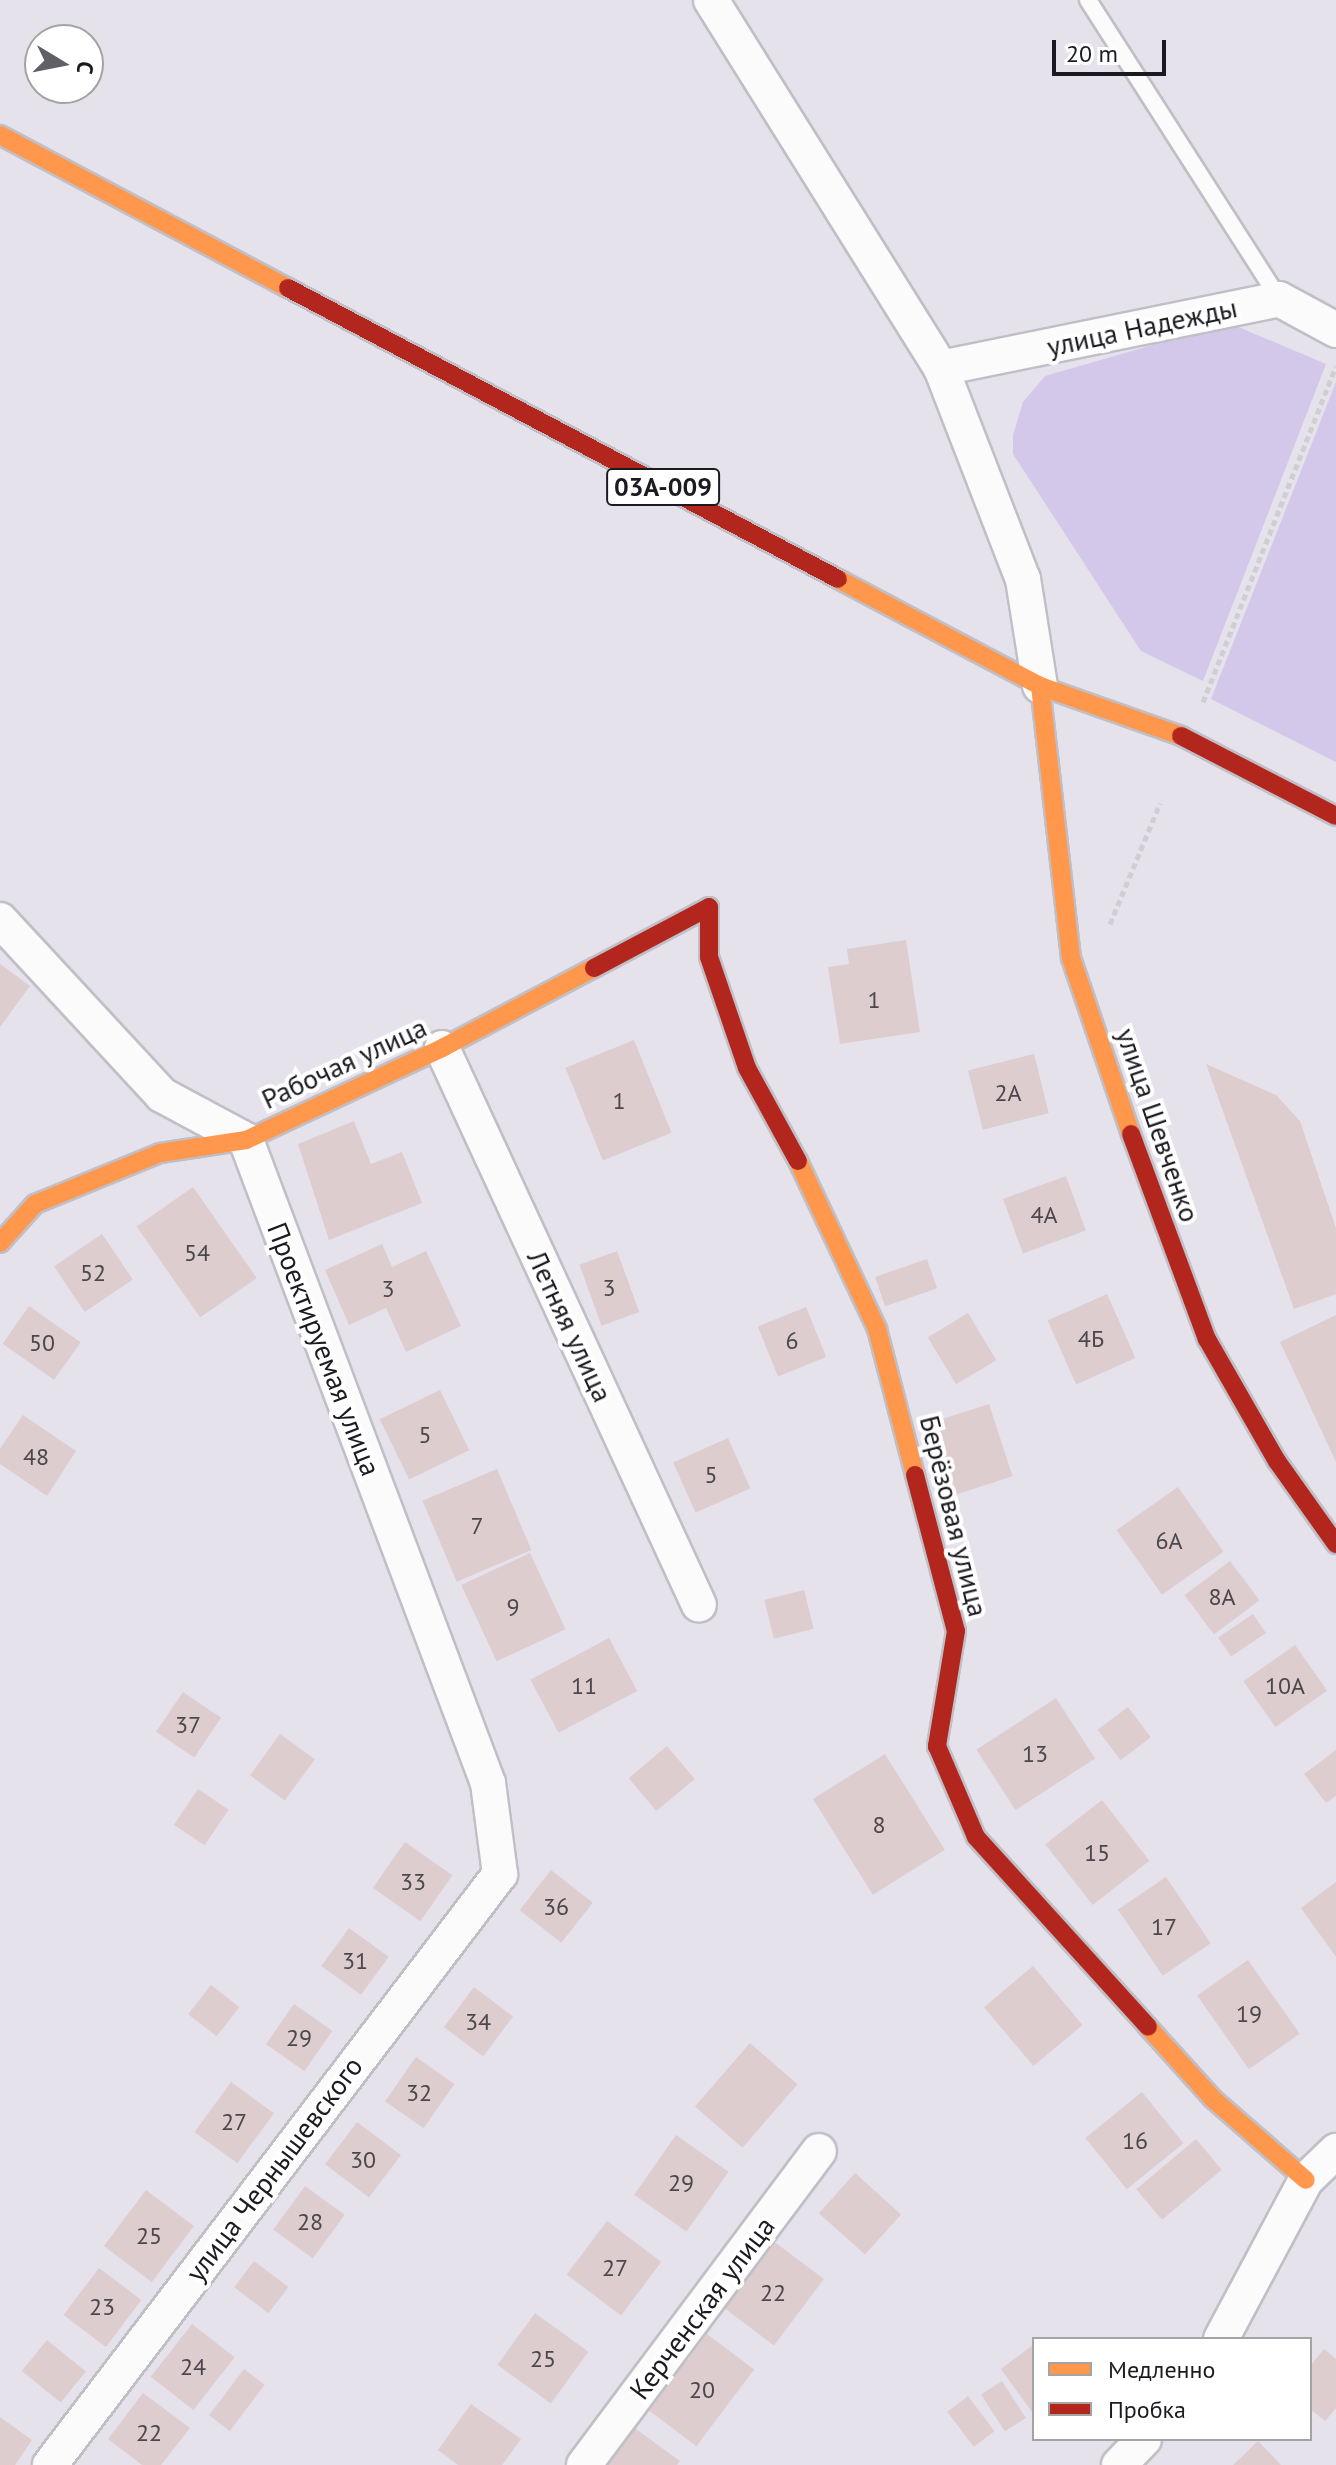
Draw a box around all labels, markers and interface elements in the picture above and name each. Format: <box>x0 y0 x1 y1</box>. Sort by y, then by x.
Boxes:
north arrow <box>24 24 104 104</box>
scale bar <box>1056 24 1170 74</box>
text: 20 m <box>1066 38 1118 69</box>
text: С <box>71 59 101 76</box>
street label: улица Надежды <box>1044 290 1240 364</box>
road number: 03А-009 <box>605 465 721 509</box>
house number: 1 <box>867 986 881 1014</box>
street label: Рабочая улица <box>256 1010 432 1116</box>
street label: улица Шевченко <box>1109 1024 1207 1226</box>
house number: 2А <box>994 1079 1022 1107</box>
house number: 1 <box>612 1087 626 1115</box>
house number: 4А <box>1030 1201 1058 1229</box>
street label: Проектируемая улица <box>260 1218 388 1480</box>
house number: 54 <box>184 1239 210 1267</box>
street label: Летняя улица <box>520 1245 620 1407</box>
house number: 52 <box>80 1259 106 1287</box>
house number: 3 <box>602 1274 616 1302</box>
house number: 3 <box>381 1275 395 1303</box>
house number: 4Б <box>1078 1325 1104 1353</box>
house number: 6 <box>785 1327 799 1355</box>
house number: 50 <box>29 1329 55 1357</box>
street label: Берёзовая улица <box>913 1412 995 1620</box>
house number: 5 <box>418 1421 432 1449</box>
house number: 48 <box>23 1443 49 1471</box>
house number: 5 <box>704 1461 718 1489</box>
house number: 7 <box>470 1512 484 1540</box>
house number: 6А <box>1155 1527 1183 1555</box>
house number: 8А <box>1208 1583 1236 1611</box>
house number: 9 <box>506 1593 520 1621</box>
house number: 11 <box>571 1672 597 1700</box>
house number: 10А <box>1265 1672 1305 1700</box>
house number: 37 <box>175 1711 201 1739</box>
house number: 13 <box>1022 1740 1048 1768</box>
house number: 8 <box>872 1811 886 1839</box>
house number: 15 <box>1084 1839 1110 1867</box>
house number: 33 <box>400 1868 426 1896</box>
house number: 36 <box>543 1893 569 1921</box>
house number: 17 <box>1151 1913 1177 1941</box>
house number: 31 <box>342 1947 368 1975</box>
house number: 19 <box>1236 2000 1262 2028</box>
house number: 34 <box>465 2008 491 2036</box>
house number: 29 <box>286 2024 312 2052</box>
street label: улица Чернышевского <box>178 2050 370 2288</box>
house number: 32 <box>406 2079 432 2107</box>
house number: 27 <box>221 2108 247 2136</box>
house number: 16 <box>1122 2127 1148 2155</box>
house number: 30 <box>350 2146 376 2174</box>
house number: 29 <box>668 2169 694 2197</box>
house number: 28 <box>297 2208 323 2236</box>
street label: Керченская улица <box>622 2210 782 2406</box>
house number: 25 <box>136 2222 162 2250</box>
house number: 27 <box>602 2254 628 2282</box>
house number: 22 <box>760 2279 786 2307</box>
house number: 23 <box>89 2293 115 2321</box>
legend <box>1032 2337 1312 2441</box>
house number: 25 <box>530 2345 556 2373</box>
house number: 24 <box>180 2353 206 2381</box>
text: Медленно <box>1108 2354 1215 2385</box>
house number: 20 <box>689 2376 715 2404</box>
text: Пробка <box>1108 2394 1186 2425</box>
house number: 22 <box>136 2419 162 2447</box>

